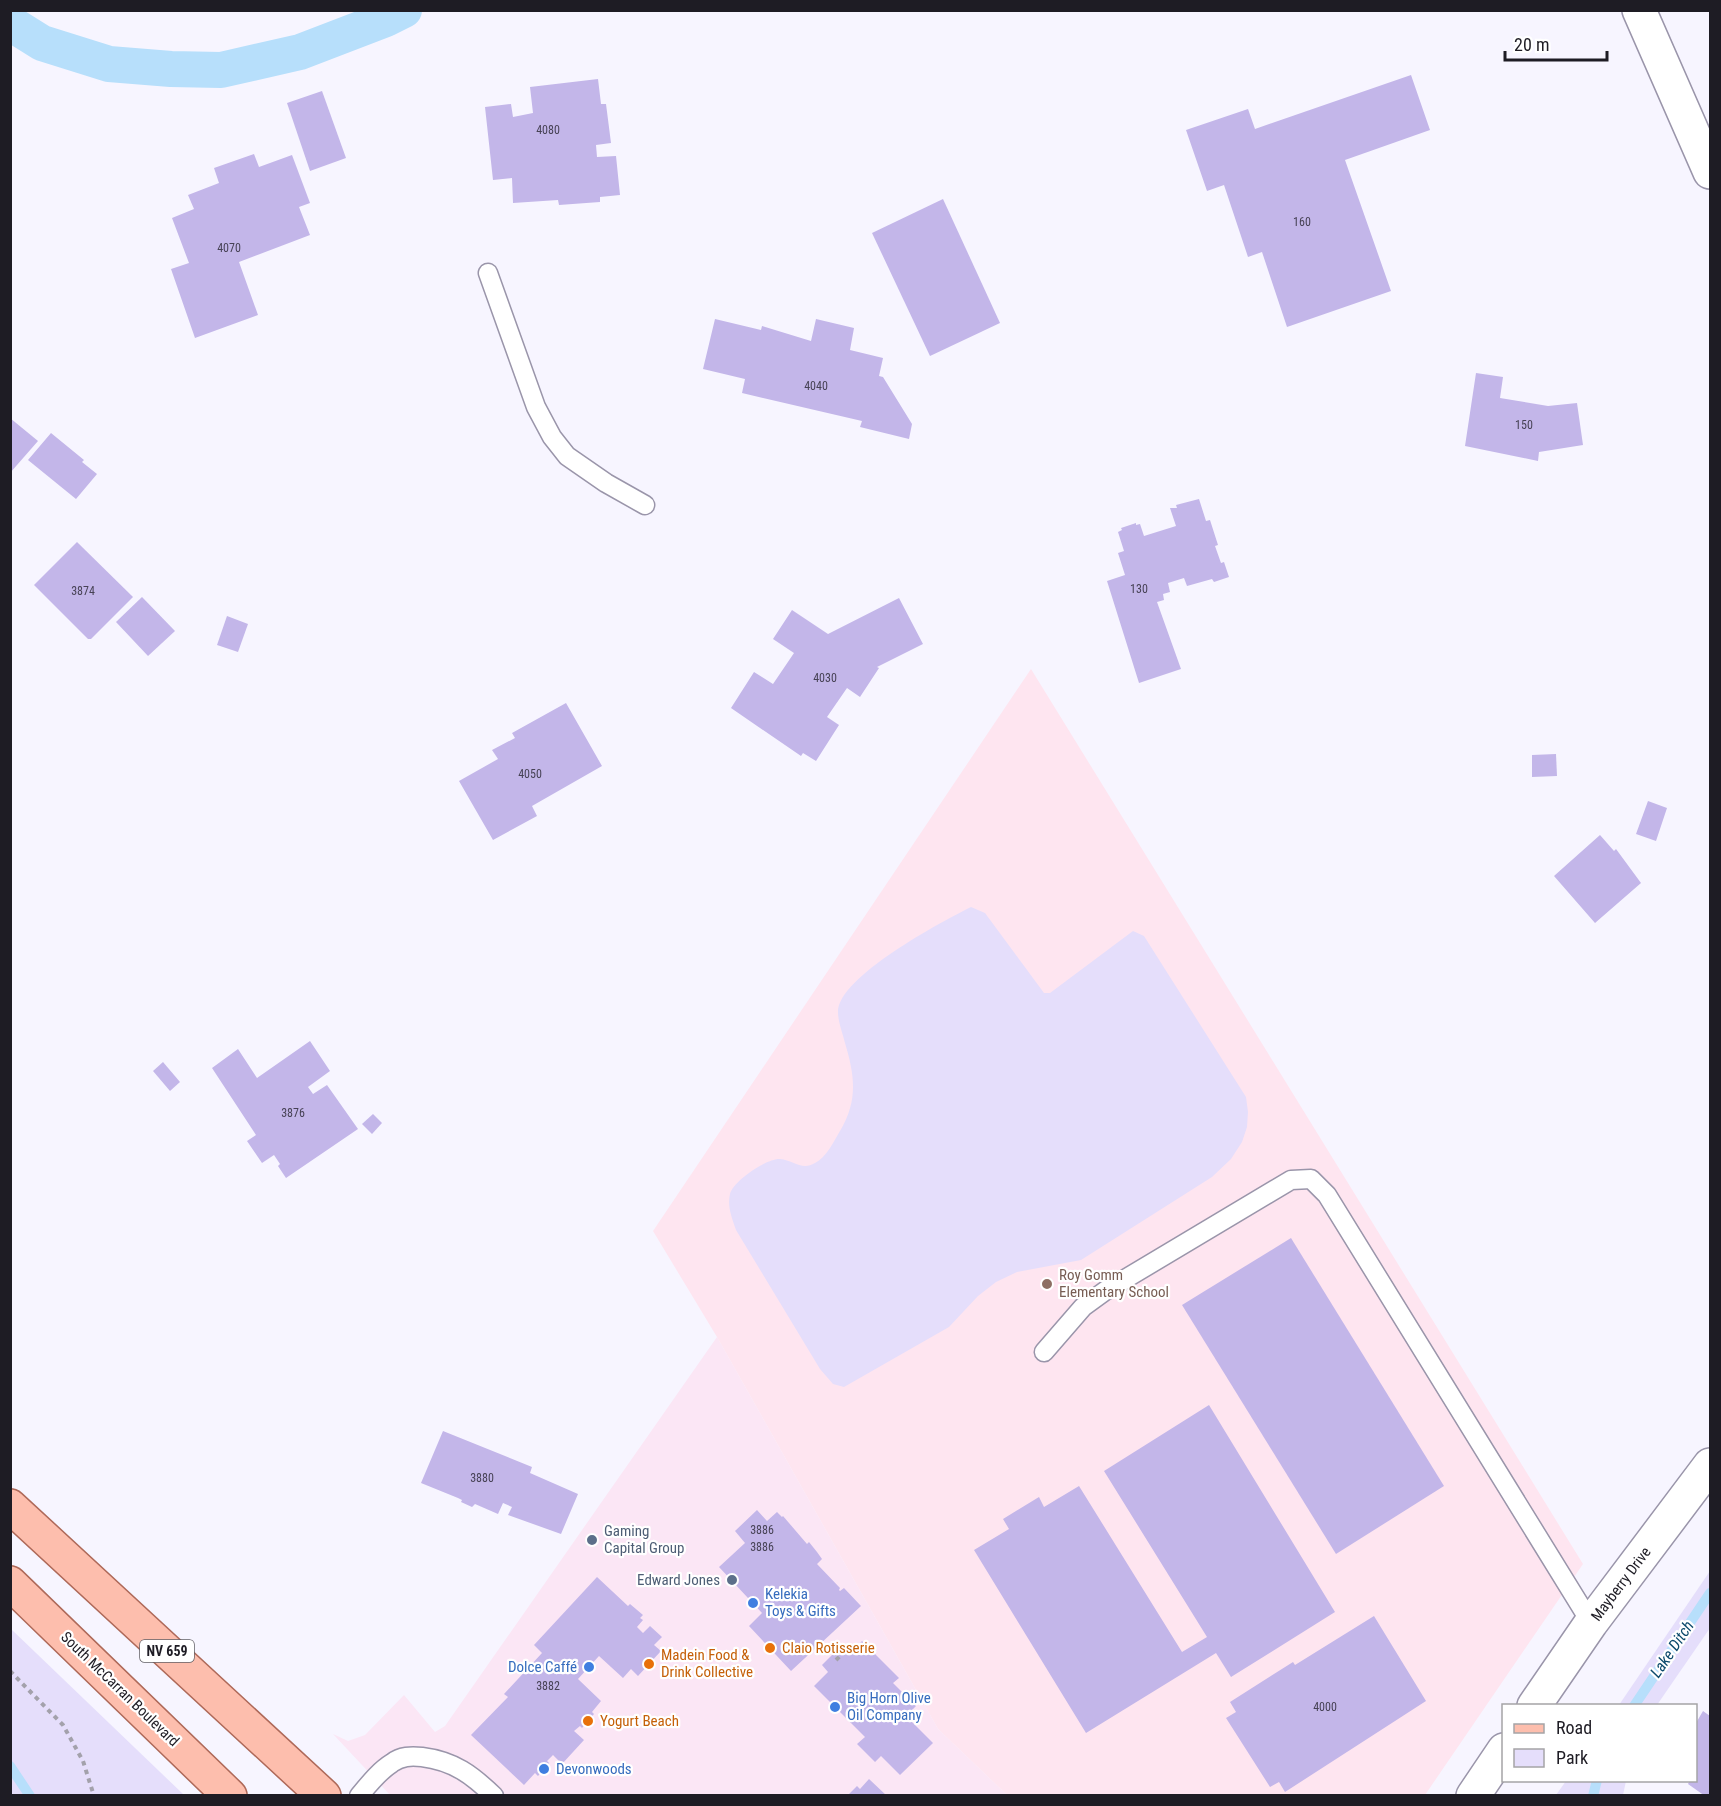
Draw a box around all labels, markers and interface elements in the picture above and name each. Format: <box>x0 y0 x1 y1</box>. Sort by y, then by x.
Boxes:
scale bar <box>1505 24 1607 62</box>
text: 20 m <box>1514 34 1549 55</box>
house number: 4080 <box>536 123 560 137</box>
house number: 160 <box>1293 215 1311 229</box>
house number: 4070 <box>217 241 241 255</box>
house number: 4040 <box>804 379 828 393</box>
house number: 150 <box>1515 418 1533 432</box>
house number: 130 <box>1130 582 1148 596</box>
house number: 3874 <box>71 584 95 598</box>
house number: 4030 <box>813 671 837 685</box>
house number: 4050 <box>518 767 542 781</box>
house number: 3876 <box>281 1106 305 1120</box>
place label: Roy Gomm Elementary School <box>1059 1266 1169 1301</box>
marker: Roy Gomm Elementary School <box>1040 1277 1054 1291</box>
house number: 3880 <box>470 1471 494 1485</box>
place label: Gaming Capital Group <box>604 1522 685 1557</box>
house number: 3886 <box>750 1523 774 1537</box>
marker: Gaming Capital Group <box>585 1533 599 1547</box>
house number: 3886 <box>750 1540 774 1554</box>
street label: Mayberry Drive <box>1587 1543 1655 1625</box>
place label: Edward Jones <box>637 1571 720 1589</box>
marker: Edward Jones <box>725 1573 739 1587</box>
place label: Kelekia Toys & Gifts <box>765 1585 836 1620</box>
marker: Kelekia Toys & Gifts <box>746 1596 760 1610</box>
water label: Lake Ditch <box>1646 1617 1698 1681</box>
street label: South McCarran Boulevard <box>57 1628 183 1750</box>
place label: Claio Rotisserie <box>782 1639 875 1657</box>
road number: NV 659 <box>140 1640 194 1662</box>
marker: Claio Rotisserie <box>763 1641 777 1655</box>
place label: Madein Food & Drink Collective <box>661 1646 753 1681</box>
marker: Madein Food & Drink Collective <box>642 1657 656 1671</box>
place label: Dolce Caffé <box>508 1658 577 1676</box>
marker: Dolce Caffé <box>582 1660 596 1674</box>
house number: 3882 <box>536 1679 560 1693</box>
place label: Big Horn Olive Oil Company <box>847 1689 931 1724</box>
marker: Big Horn Olive Oil Company <box>828 1700 842 1714</box>
house number: 4000 <box>1313 1700 1337 1714</box>
legend <box>1502 1704 1697 1782</box>
place label: Yogurt Beach <box>600 1712 679 1730</box>
marker: Yogurt Beach <box>581 1714 595 1728</box>
text: Road <box>1556 1717 1592 1738</box>
text: Park <box>1556 1747 1588 1768</box>
place label: Devonwoods <box>556 1760 632 1778</box>
marker: Devonwoods <box>537 1762 551 1776</box>

